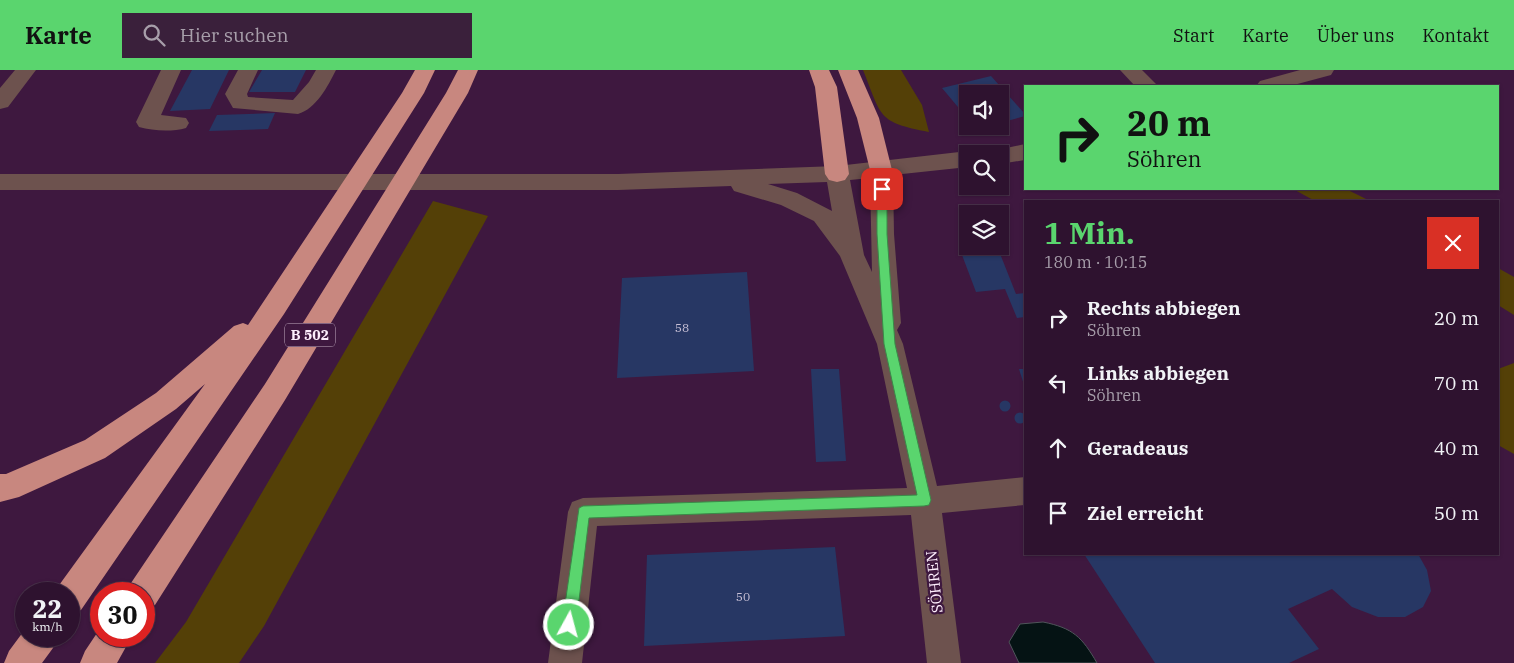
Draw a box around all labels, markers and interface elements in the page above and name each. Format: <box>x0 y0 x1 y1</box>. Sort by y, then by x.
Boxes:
search box <box>122 13 472 58</box>
text: Karte <box>25 19 92 51</box>
icon: search <box>140 21 168 49</box>
text: Hier suchen <box>180 23 289 47</box>
text: Start <box>1173 24 1214 47</box>
text: Karte <box>1242 24 1289 47</box>
text: Über uns <box>1317 24 1394 47</box>
text: Kontakt <box>1422 24 1489 47</box>
map controls <box>959 85 1009 255</box>
button: sound <box>959 85 1009 135</box>
text: 20 m <box>1127 100 1211 146</box>
icon: right <box>1044 105 1109 170</box>
text: Söhren <box>1127 144 1202 173</box>
button: search <box>959 145 1009 195</box>
pin <box>861 168 903 210</box>
icon: arrive <box>868 175 896 203</box>
button: layers <box>959 205 1009 255</box>
text: 1 Min. <box>1044 213 1135 252</box>
button: close <box>1427 217 1479 269</box>
text: 180 m · 10:15 <box>1044 252 1147 272</box>
text: Rechts abbiegen <box>1087 296 1241 320</box>
icon: right <box>1044 304 1072 332</box>
text: 20 m <box>1434 306 1479 330</box>
house number: 58 <box>675 320 689 335</box>
text: Söhren <box>1087 320 1141 340</box>
road number: B 502 <box>285 324 335 346</box>
text: Links abbiegen <box>1087 361 1229 385</box>
icon: left <box>1044 369 1072 397</box>
text: 70 m <box>1434 371 1479 395</box>
text: Söhren <box>1087 385 1141 405</box>
icon: ahead <box>1044 434 1072 462</box>
text: Geradeaus <box>1087 436 1188 460</box>
text: 40 m <box>1434 436 1479 460</box>
icon: arrive <box>1044 499 1072 527</box>
text: Ziel erreicht <box>1087 501 1203 525</box>
text: 50 m <box>1434 501 1479 525</box>
street label: SÖHREN <box>921 550 947 614</box>
speed limit sign: 30 <box>90 582 155 647</box>
house number: 50 <box>736 589 750 604</box>
text: 22 <box>32 592 63 625</box>
position arrow <box>542 598 594 650</box>
text: km/h <box>32 619 63 634</box>

